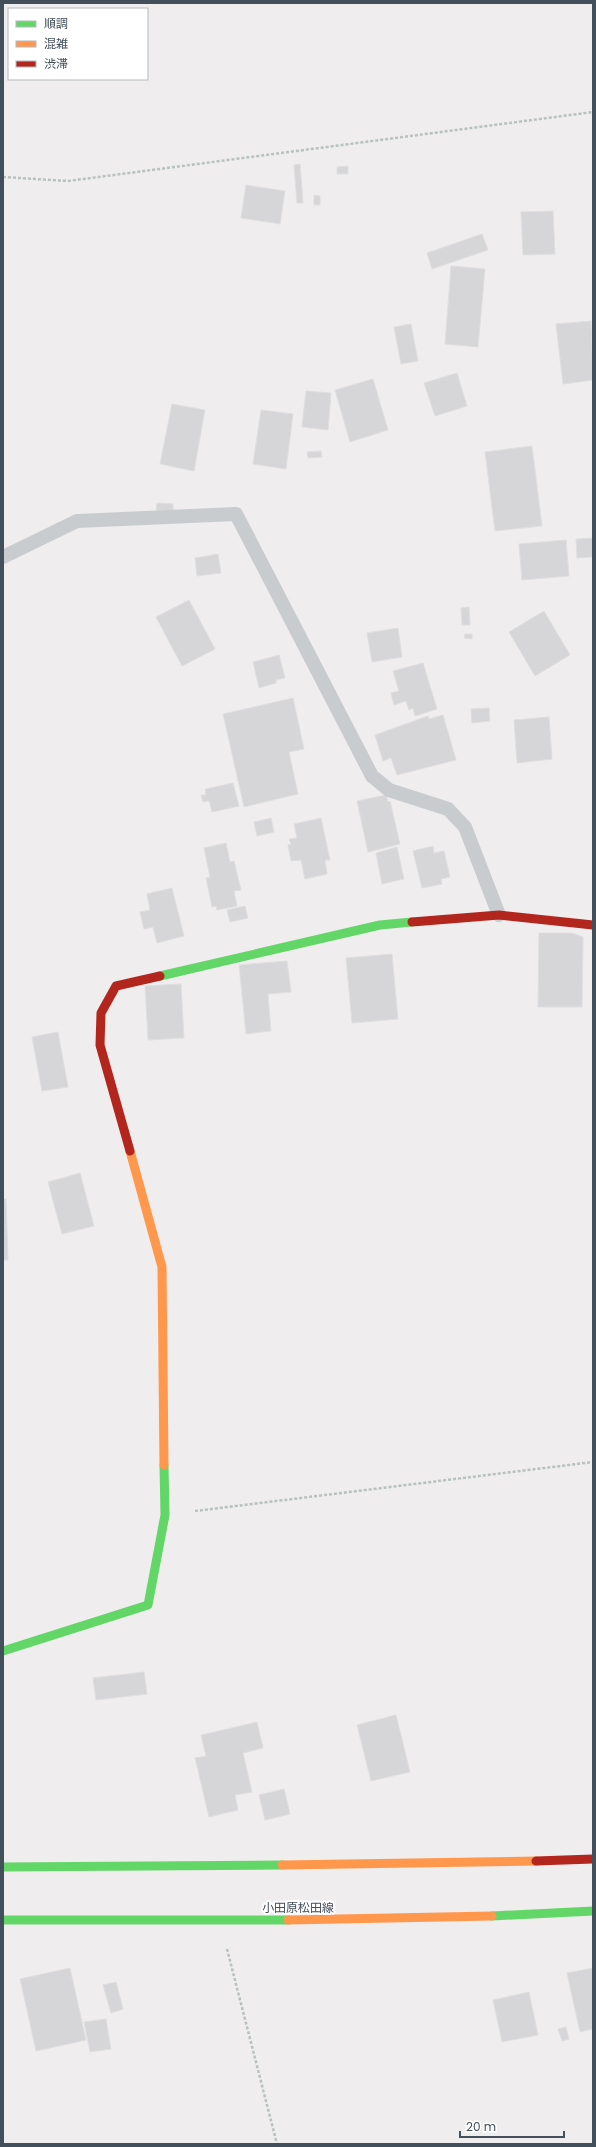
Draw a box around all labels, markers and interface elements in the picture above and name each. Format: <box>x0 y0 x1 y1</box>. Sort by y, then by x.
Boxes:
legend <box>8 8 148 80</box>
text: 順調 <box>44 15 68 32</box>
text: 混雑 <box>44 35 68 52</box>
text: 渋滞 <box>44 55 68 72</box>
street label: 小田原松田線 <box>262 1899 334 1916</box>
scale bar <box>460 2113 564 2139</box>
text: 20 m <box>466 2118 496 2135</box>

